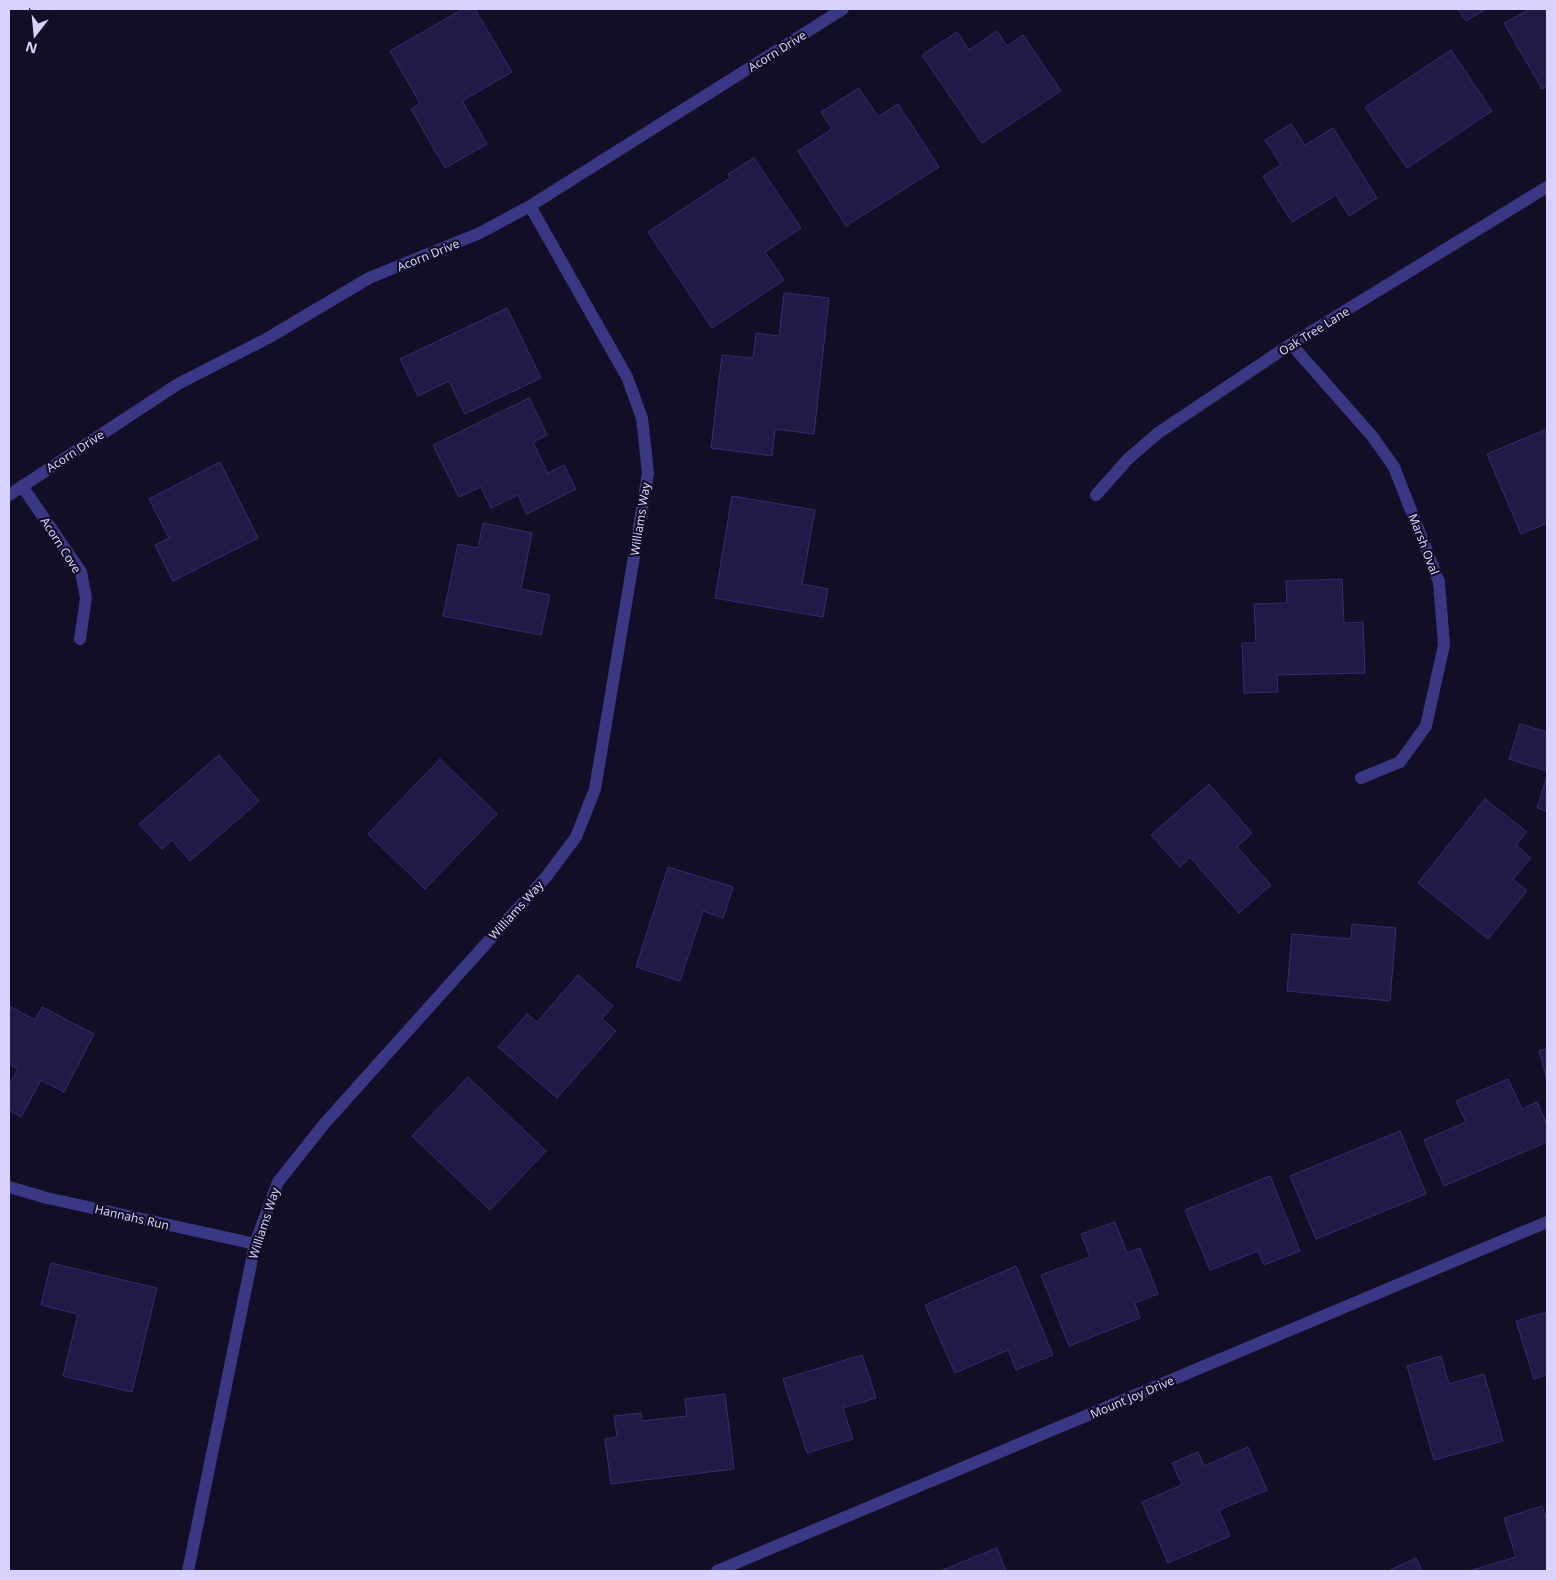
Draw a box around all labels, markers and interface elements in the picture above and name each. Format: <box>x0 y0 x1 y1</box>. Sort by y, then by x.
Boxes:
north arrow <box>10 10 60 60</box>
street label: Acorn Drive <box>745 26 810 76</box>
text: N <box>23 37 39 59</box>
street label: Acorn Drive <box>394 235 462 275</box>
street label: Oak Tree Lane <box>1275 302 1353 359</box>
street label: Acorn Drive <box>43 426 107 476</box>
street label: Williams Way <box>626 480 654 557</box>
street label: Marsh Oval <box>1405 511 1443 577</box>
street label: Acorn Cove <box>37 514 86 577</box>
street label: Williams Way <box>485 876 548 943</box>
street label: Williams Way <box>244 1184 284 1261</box>
street label: Hannahs Run <box>93 1200 171 1234</box>
street label: Mount Joy Drive <box>1087 1372 1177 1422</box>

